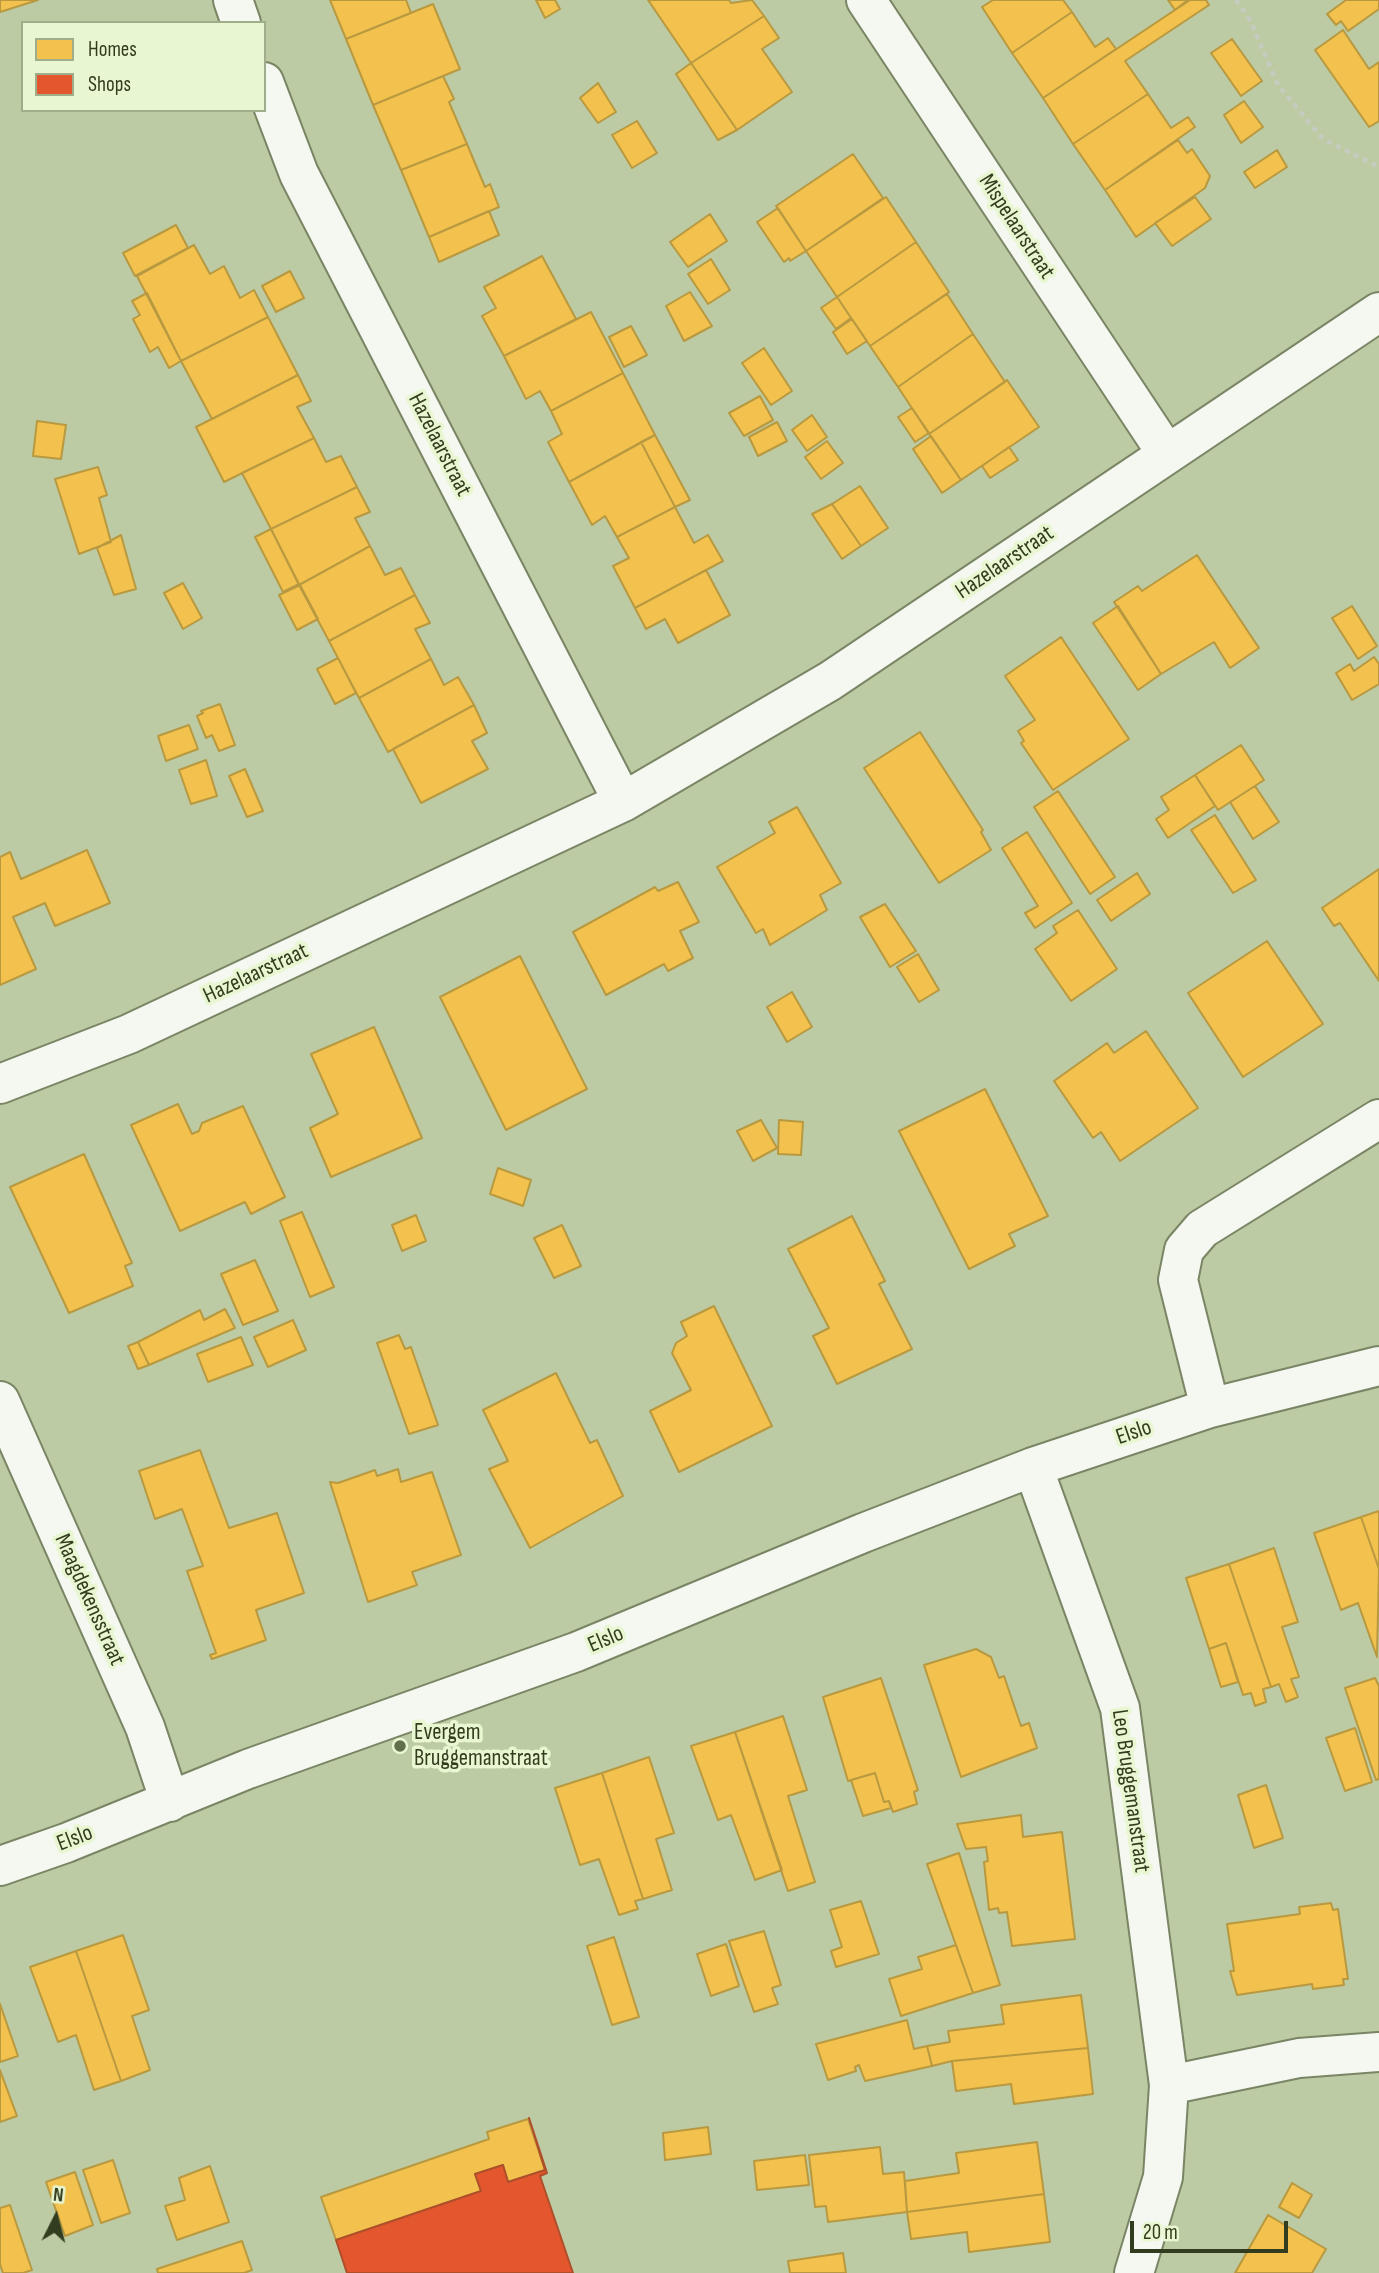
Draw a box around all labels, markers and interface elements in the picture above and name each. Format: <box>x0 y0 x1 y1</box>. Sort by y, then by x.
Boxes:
legend <box>21 21 266 112</box>
text: Homes <box>88 37 137 62</box>
text: Shops <box>88 72 131 97</box>
street label: Mispelaarstraat <box>972 169 1060 285</box>
street label: Hazelaarstraat <box>401 389 477 501</box>
street label: Hazelaarstraat <box>951 520 1059 606</box>
street label: Hazelaarstraat <box>199 938 313 1010</box>
street label: Elslo <box>1113 1414 1155 1452</box>
street label: Maagdekensstraat <box>48 1530 130 1670</box>
street label: Elslo <box>584 1620 628 1660</box>
street label: Leo Bruggemanstraat <box>1105 1708 1155 1874</box>
place label: Evergem Bruggemanstraat <box>414 1719 548 1773</box>
marker: Evergem Bruggemanstraat <box>392 1738 408 1754</box>
street label: Elslo <box>53 1820 97 1858</box>
north arrow <box>21 2182 91 2252</box>
text: N <box>52 2184 64 2208</box>
scale bar <box>1134 2206 1292 2250</box>
text: 20 m <box>1143 2220 1178 2245</box>

